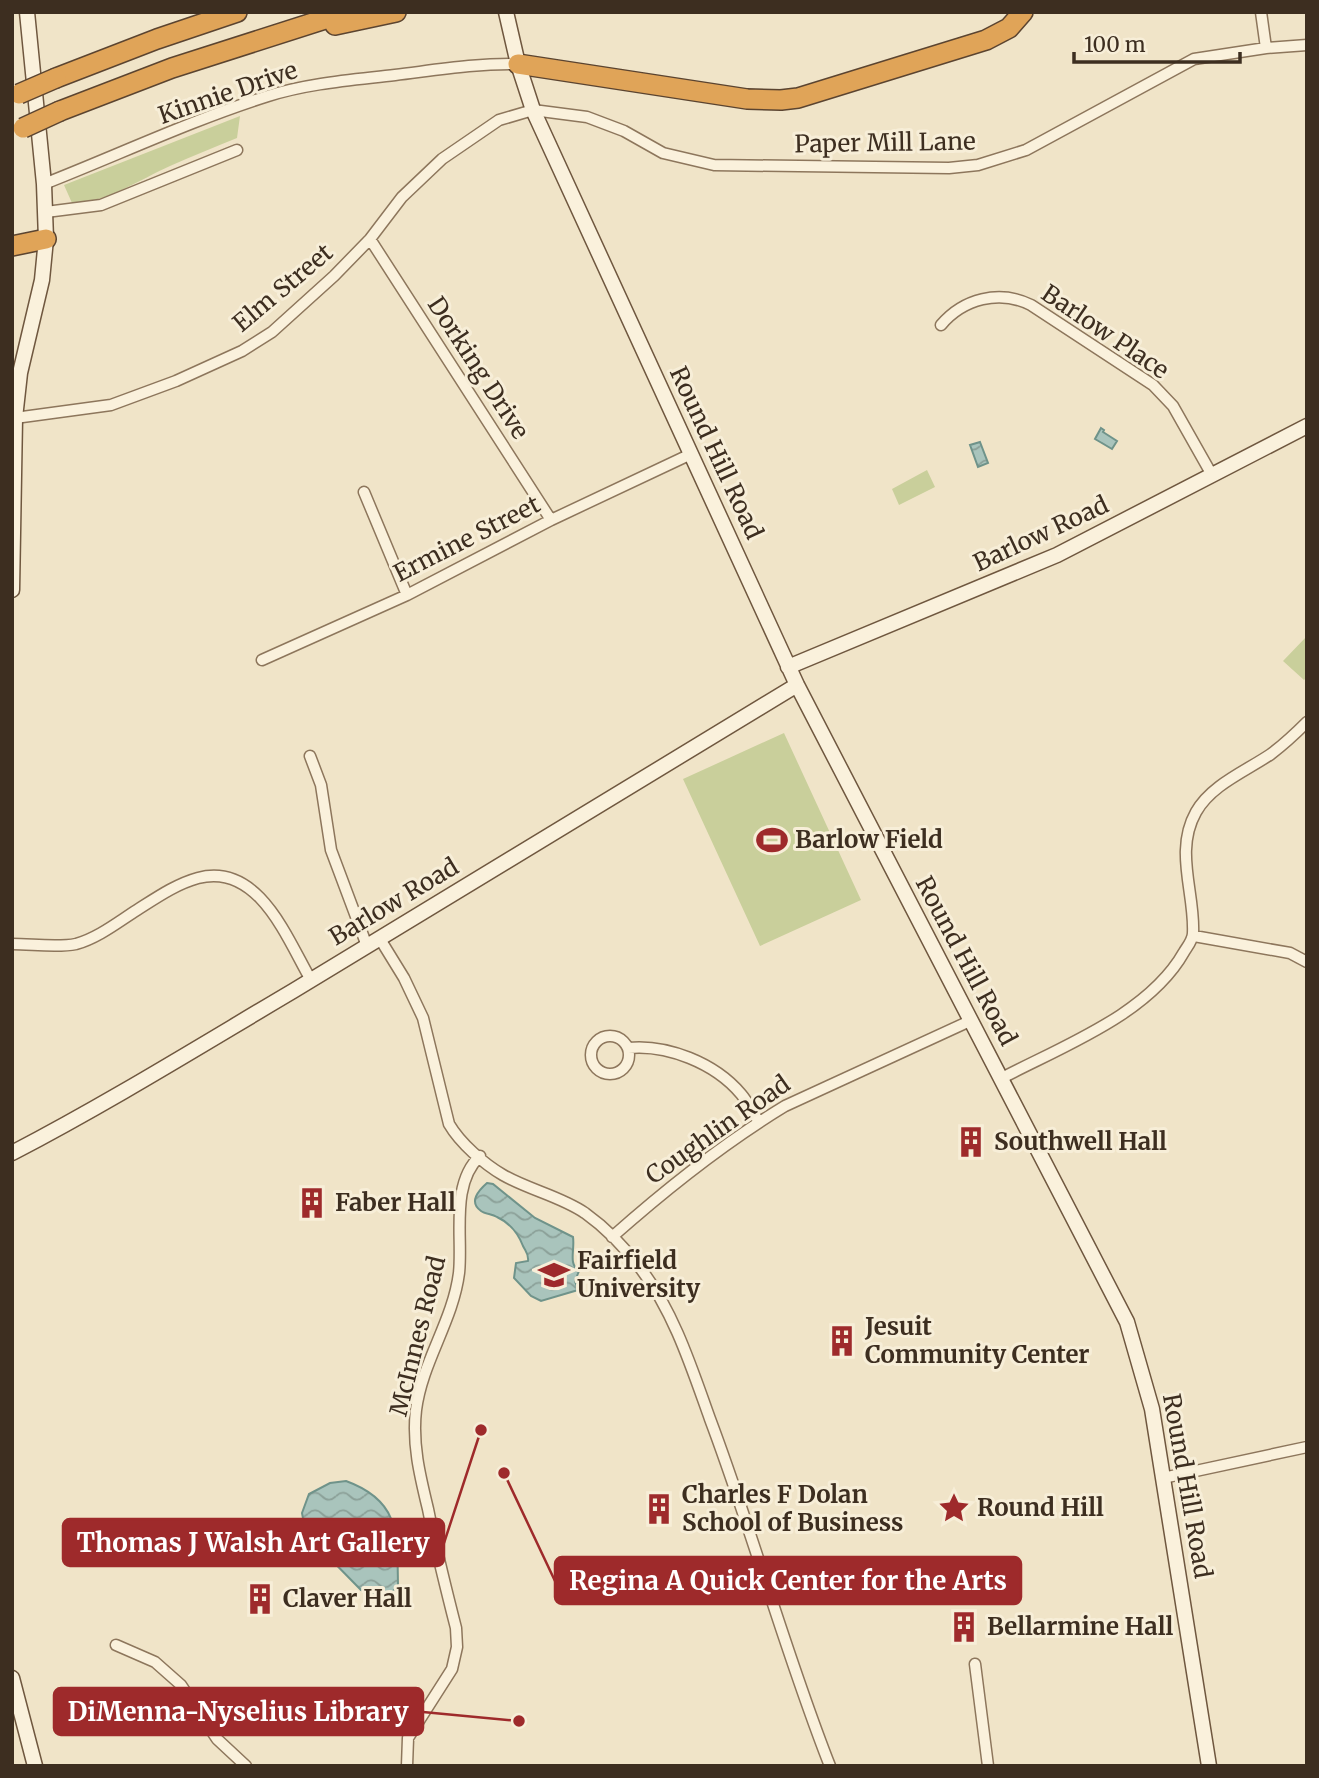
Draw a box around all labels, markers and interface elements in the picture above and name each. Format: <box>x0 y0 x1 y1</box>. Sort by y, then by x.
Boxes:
scale bar <box>1074 21 1240 65</box>
text: 100 m <box>1084 31 1146 58</box>
street label: Kinnie Drive <box>154 54 301 131</box>
street label: Paper Mill Lane <box>794 125 976 160</box>
street label: Elm Street <box>226 236 340 338</box>
street label: Barlow Place <box>1036 278 1175 386</box>
street label: Dorking Drive <box>421 291 536 445</box>
street label: Round Hill Road <box>663 361 770 544</box>
street label: Ermine Street <box>388 488 546 589</box>
street label: Barlow Road <box>968 489 1113 578</box>
sports icon: Barlow Field <box>755 823 789 857</box>
place label: Barlow Field <box>795 824 943 855</box>
street label: Barlow Road <box>323 851 464 952</box>
street label: Round Hill Road <box>909 871 1024 1051</box>
street label: Coughlin Road <box>640 1068 796 1191</box>
building icon: Southwell Hall <box>954 1125 988 1159</box>
place label: Southwell Hall <box>994 1126 1167 1157</box>
building icon: Faber Hall <box>295 1186 329 1220</box>
place label: Faber Hall <box>335 1187 456 1218</box>
place label: Fairfield University <box>577 1245 701 1304</box>
street label: McInnes Road <box>383 1253 452 1419</box>
school or university icon: Fairfield University <box>537 1258 571 1292</box>
place label: Jesuit Community Center <box>864 1311 1089 1370</box>
building icon: Jesuit Community Center <box>825 1324 859 1358</box>
street label: Round Hill Road <box>1156 1391 1219 1581</box>
place label: Charles F Dolan School of Business <box>682 1479 903 1538</box>
place icon: Round Hill <box>937 1491 971 1525</box>
building icon: Charles F Dolan School of Business <box>642 1492 676 1526</box>
place label: Round Hill <box>977 1492 1104 1523</box>
callout: Thomas J Walsh Art Gallery <box>63 1519 444 1566</box>
text: Thomas J Walsh Art Gallery <box>76 1526 430 1559</box>
callout: Regina A Quick Center for the Arts <box>555 1557 1021 1604</box>
text: Regina A Quick Center for the Arts <box>569 1564 1007 1597</box>
building icon: Claver Hall <box>243 1582 277 1616</box>
place label: Claver Hall <box>283 1583 412 1614</box>
building icon: Bellarmine Hall <box>947 1610 981 1644</box>
place label: Bellarmine Hall <box>987 1611 1173 1642</box>
callout: DiMenna-Nyselius Library <box>54 1688 423 1735</box>
text: DiMenna-Nyselius Library <box>67 1695 409 1728</box>

